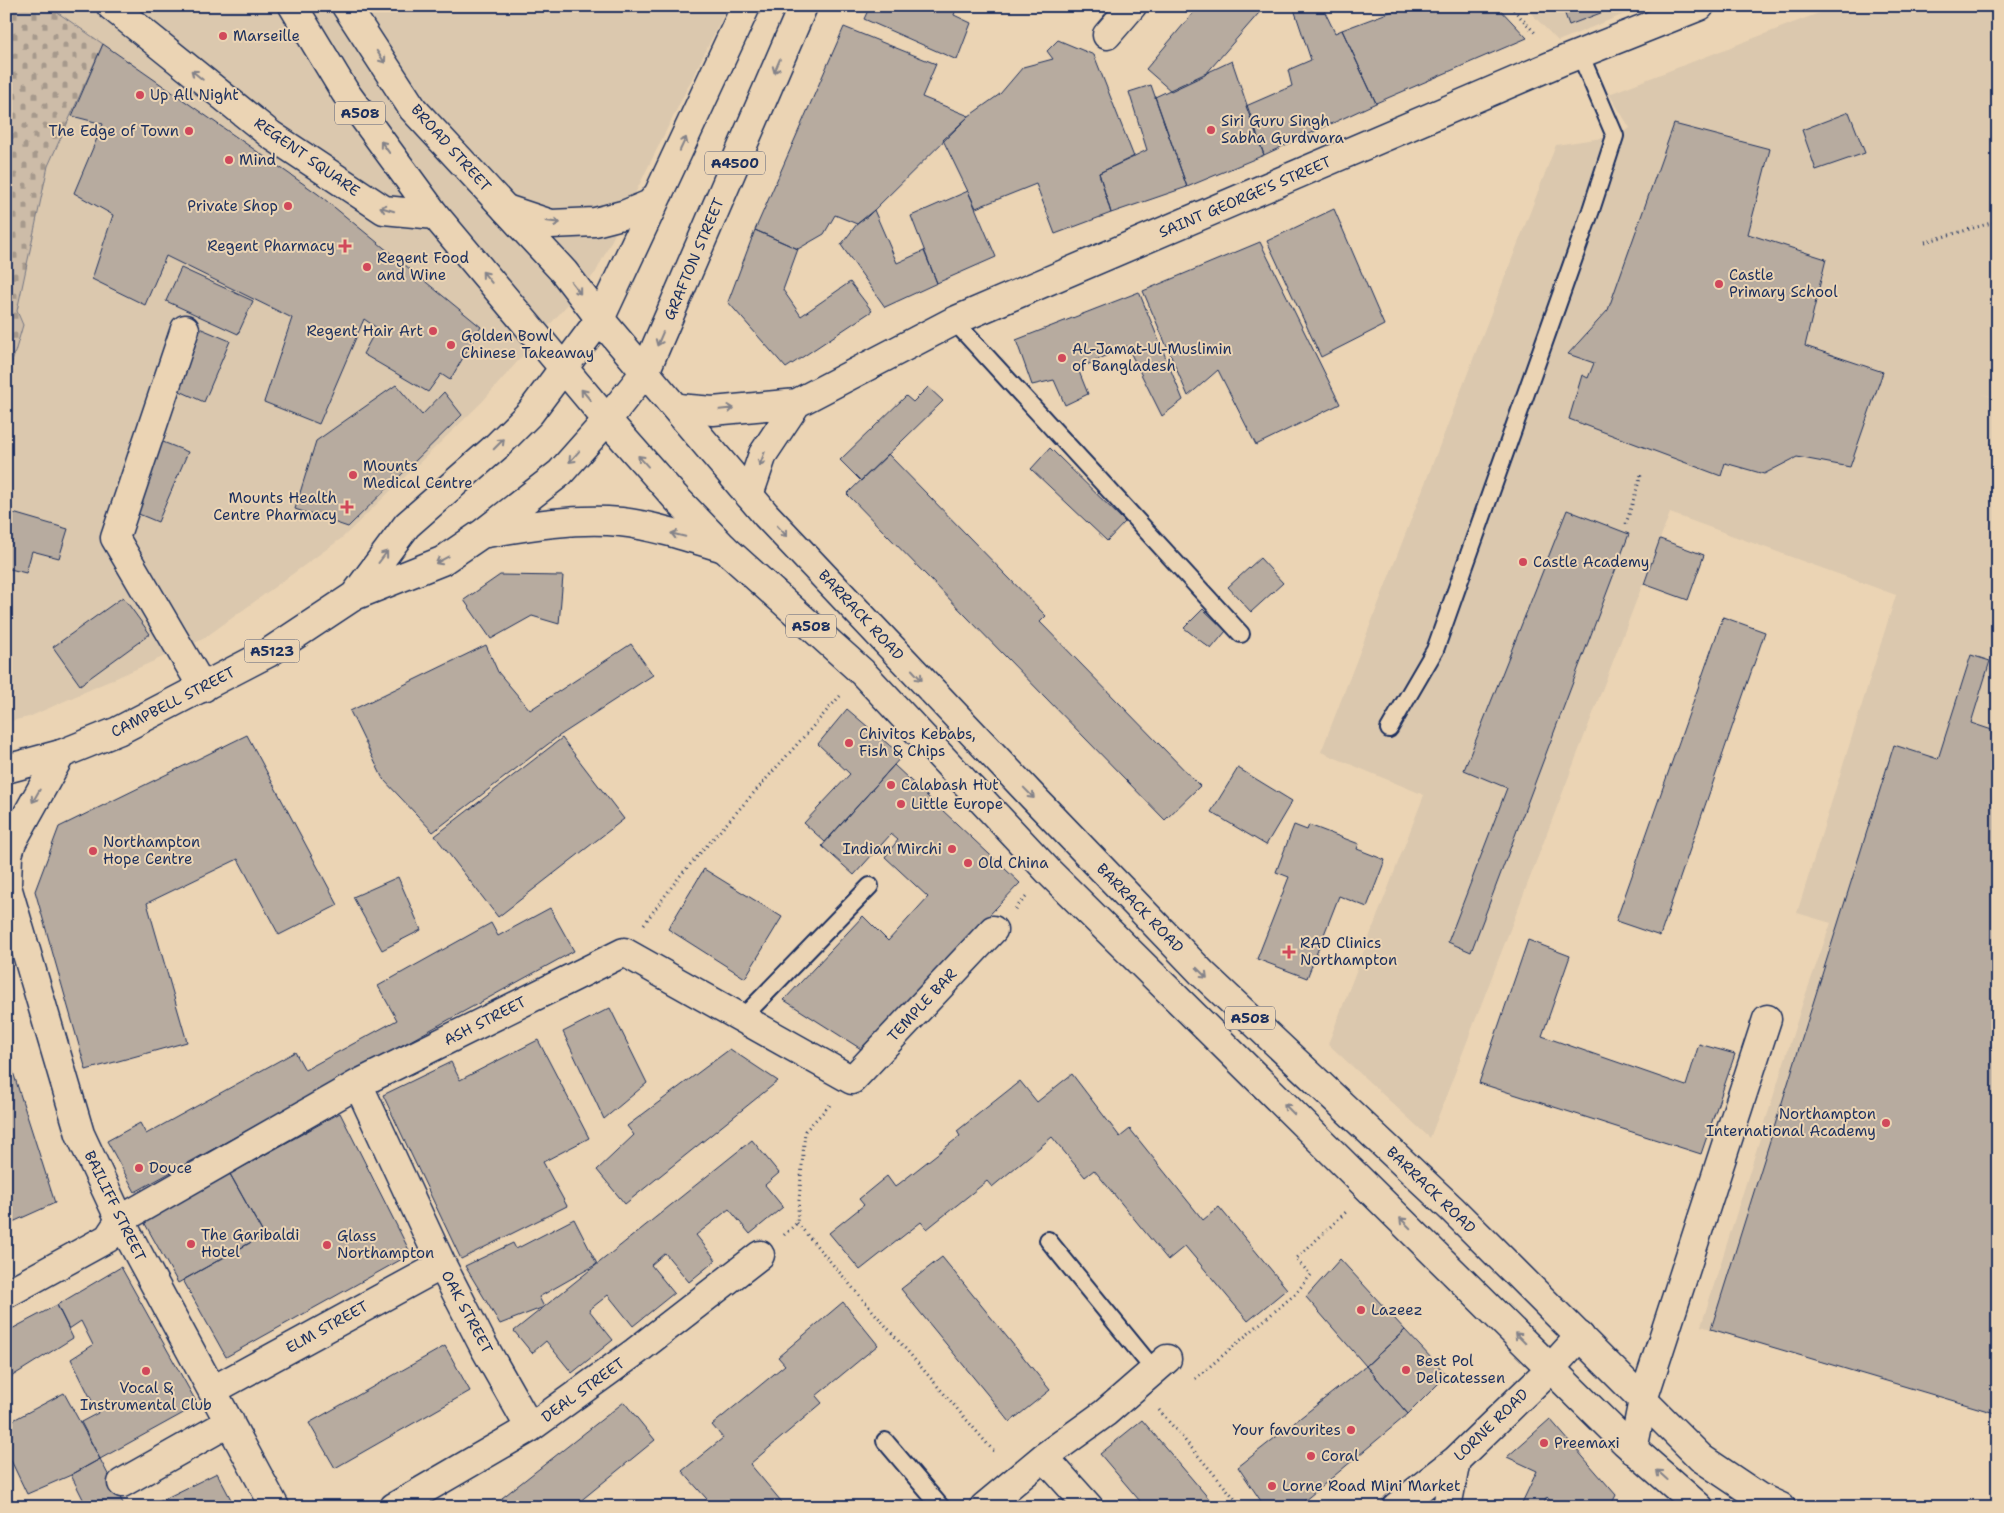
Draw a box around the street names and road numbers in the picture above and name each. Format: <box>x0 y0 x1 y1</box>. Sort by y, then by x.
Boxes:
street label: BROAD STREET <box>406 100 496 196</box>
road number: A508 <box>335 102 385 125</box>
street label: REGENT SQUARE <box>250 113 364 201</box>
road number: A4500 <box>705 152 765 174</box>
street label: SAINT GEORGE'S STREET <box>1156 152 1334 242</box>
street label: GRAFTON STREET <box>659 195 729 323</box>
street label: BARRACK ROAD <box>814 565 908 665</box>
road number: A508 <box>786 614 836 638</box>
road number: A5123 <box>244 640 300 662</box>
street label: CAMPBELL STREET <box>107 662 239 742</box>
street label: BARRACK ROAD <box>1092 859 1188 957</box>
street label: TEMPLE BAR <box>883 964 961 1046</box>
street label: ASH STREET <box>440 992 530 1050</box>
road number: A508 <box>1225 1006 1275 1030</box>
street label: BARRACK ROAD <box>1382 1142 1480 1238</box>
street label: BAILIFF STREET <box>80 1147 150 1265</box>
street label: OAK STREET <box>437 1267 497 1357</box>
street label: ELM STREET <box>282 1296 372 1358</box>
street label: DEAL STREET <box>537 1353 629 1427</box>
street label: LORNE ROAD <box>1449 1384 1533 1466</box>

